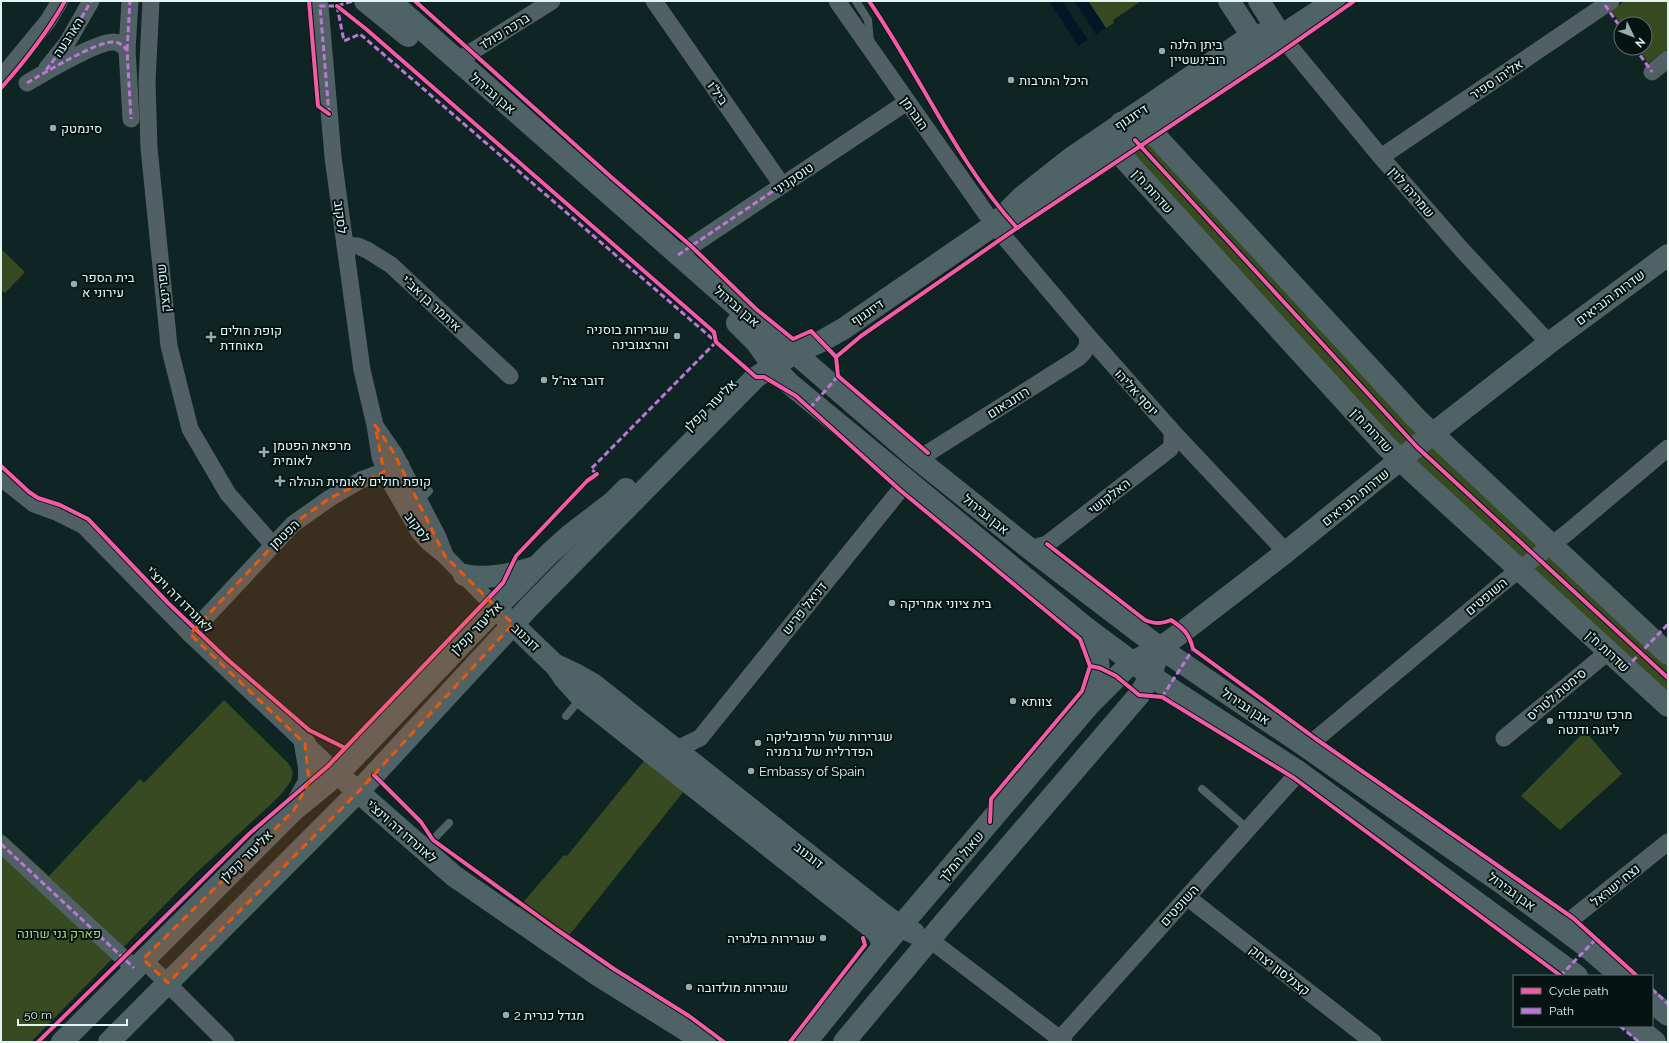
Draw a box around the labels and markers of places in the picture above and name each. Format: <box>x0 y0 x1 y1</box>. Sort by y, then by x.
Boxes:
place label: ביתן הלנה רובינשטיין <box>1170 37 1226 67</box>
marker: ביתן הלנה רובינשטיין <box>1157 46 1167 56</box>
place label: היכל התרבות <box>1019 73 1089 88</box>
marker: היכל התרבות <box>1006 75 1016 85</box>
place label: סינמטק <box>61 121 102 136</box>
marker: סינמטק <box>48 123 58 133</box>
place label: בית הספר עירוני א <box>82 270 135 300</box>
marker: בית הספר עירוני א <box>69 279 79 289</box>
place label: שגרירות בוסניה והרצגובינה <box>586 322 669 352</box>
place label: קופת חולים מאוחדת <box>220 323 282 353</box>
marker: קופת חולים מאוחדת <box>205 331 217 343</box>
marker: שגרירות בוסניה והרצגובינה <box>672 331 682 341</box>
place label: דובר צה"ל <box>552 373 605 388</box>
marker: דובר צה"ל <box>539 375 549 385</box>
place label: מרפאת הפטמן לאומית <box>273 438 351 468</box>
marker: מרפאת הפטמן לאומית <box>258 446 270 458</box>
place label: קופת חולים לאומית הנהלה <box>289 474 431 489</box>
marker: קופת חולים לאומית הנהלה <box>274 475 286 487</box>
place label: בית ציוני אמריקה <box>900 596 992 611</box>
marker: בית ציוני אמריקה <box>887 598 897 608</box>
place label: צוותא <box>1021 694 1052 709</box>
marker: צוותא <box>1008 696 1018 706</box>
place label: מרכז שיבננדה ליוגה ודנטה <box>1558 707 1632 737</box>
marker: מרכז שיבננדה ליוגה ודנטה <box>1545 716 1555 726</box>
place label: שגרירות של הרפובליקה הפדרלית של גרמניה <box>766 729 893 759</box>
marker: שגרירות של הרפובליקה הפדרלית של גרמניה <box>753 738 763 748</box>
place label: Embassy of Spain <box>759 764 865 779</box>
marker: Embassy of Spain <box>746 766 756 776</box>
place label: שגרירות בולגריה <box>727 931 815 946</box>
marker: שגרירות בולגריה <box>818 933 828 943</box>
place label: שגרירות מולדובה <box>697 980 788 995</box>
marker: שגרירות מולדובה <box>684 982 694 992</box>
place label: מגדל כנרית 2 <box>514 1008 584 1023</box>
marker: מגדל כנרית 2 <box>501 1010 511 1020</box>

